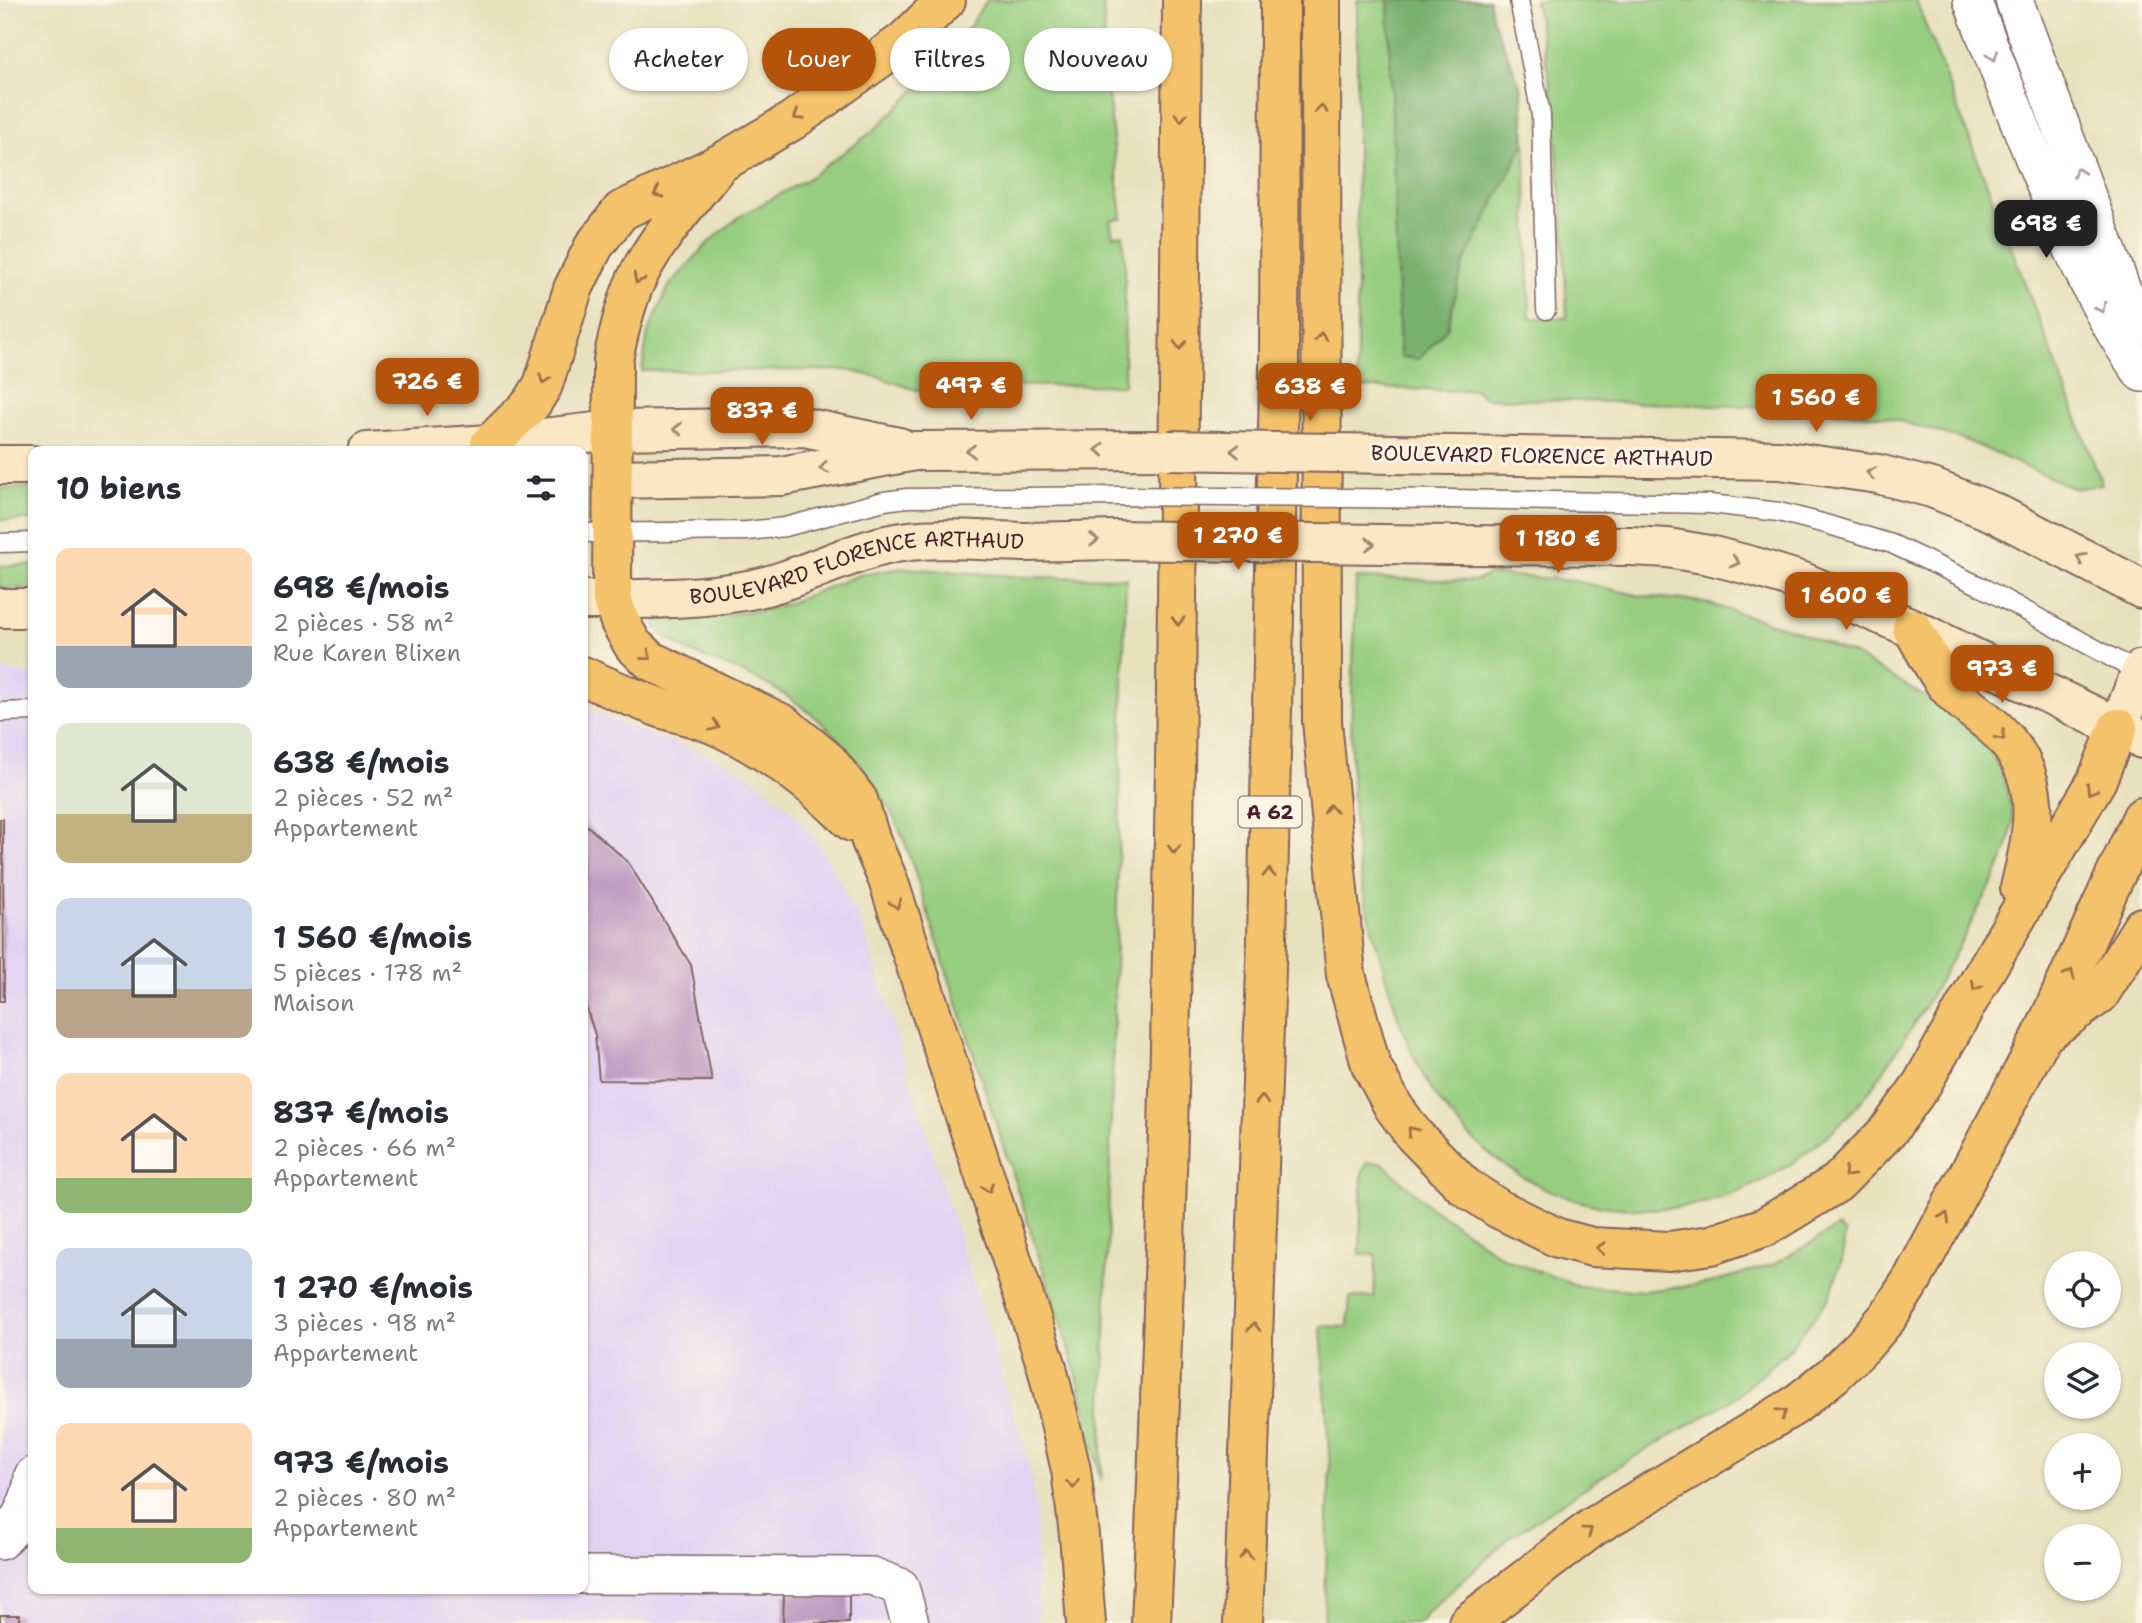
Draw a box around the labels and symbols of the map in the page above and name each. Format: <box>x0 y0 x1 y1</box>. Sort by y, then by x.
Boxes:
one-way arrow <box>1985 49 1999 61</box>
one-way arrow <box>1313 104 1329 114</box>
one-way arrow <box>793 108 806 120</box>
one-way arrow <box>1173 112 1189 123</box>
one-way arrow <box>2072 167 2086 179</box>
one-way arrow <box>653 185 665 199</box>
pin: 698 € <box>1997 201 2095 260</box>
one-way arrow <box>633 272 646 284</box>
one-way arrow <box>2093 301 2107 313</box>
one-way arrow <box>1313 331 1329 342</box>
one-way arrow <box>1172 340 1188 350</box>
pin: 726 € <box>378 358 476 418</box>
pin: 497 € <box>922 362 1020 422</box>
pin: 638 € <box>1261 364 1359 423</box>
one-way arrow <box>538 372 552 384</box>
pin: 1 560 € <box>1751 374 1881 434</box>
pin: 837 € <box>713 388 811 447</box>
one-way arrow <box>672 421 683 437</box>
street label: BOULEVARD FLORENCE ARTHAUD <box>1371 439 1713 473</box>
one-way arrow <box>1094 442 1105 457</box>
one-way arrow <box>965 443 975 459</box>
one-way arrow <box>1230 444 1241 459</box>
one-way arrow <box>818 460 830 475</box>
one-way arrow <box>1866 467 1878 482</box>
pin: 1 270 € <box>1173 512 1303 572</box>
pin: 1 180 € <box>1493 516 1623 575</box>
street label: BOULEVARD FLORENCE ARTHAUD <box>689 525 1024 611</box>
one-way arrow <box>1088 533 1099 548</box>
one-way arrow <box>1365 536 1376 552</box>
one-way arrow <box>2076 553 2089 566</box>
one-way arrow <box>1729 554 1741 568</box>
pin: 1 600 € <box>1781 572 1911 632</box>
one-way arrow <box>1170 616 1186 627</box>
pin: 973 € <box>1953 646 2051 705</box>
one-way arrow <box>639 648 651 661</box>
one-way arrow <box>709 718 721 732</box>
one-way arrow <box>1993 728 2005 741</box>
one-way arrow <box>2086 783 2099 796</box>
road number: A 62 <box>1238 796 1302 828</box>
one-way arrow <box>1323 803 1338 815</box>
one-way arrow <box>1166 844 1182 854</box>
one-way arrow <box>1261 867 1276 878</box>
one-way arrow <box>888 897 902 910</box>
one-way arrow <box>2062 969 2076 981</box>
one-way arrow <box>1971 979 1985 992</box>
one-way arrow <box>1254 1094 1269 1105</box>
one-way arrow <box>1408 1127 1420 1140</box>
one-way arrow <box>1843 1164 1856 1177</box>
one-way arrow <box>980 1182 995 1194</box>
one-way arrow <box>1937 1212 1951 1224</box>
one-way arrow <box>1595 1240 1607 1255</box>
one-way arrow <box>1246 1322 1261 1333</box>
one-way arrow <box>1774 1408 1787 1421</box>
one-way arrow <box>1065 1478 1080 1490</box>
one-way arrow <box>1580 1527 1592 1540</box>
one-way arrow <box>1238 1549 1253 1560</box>

